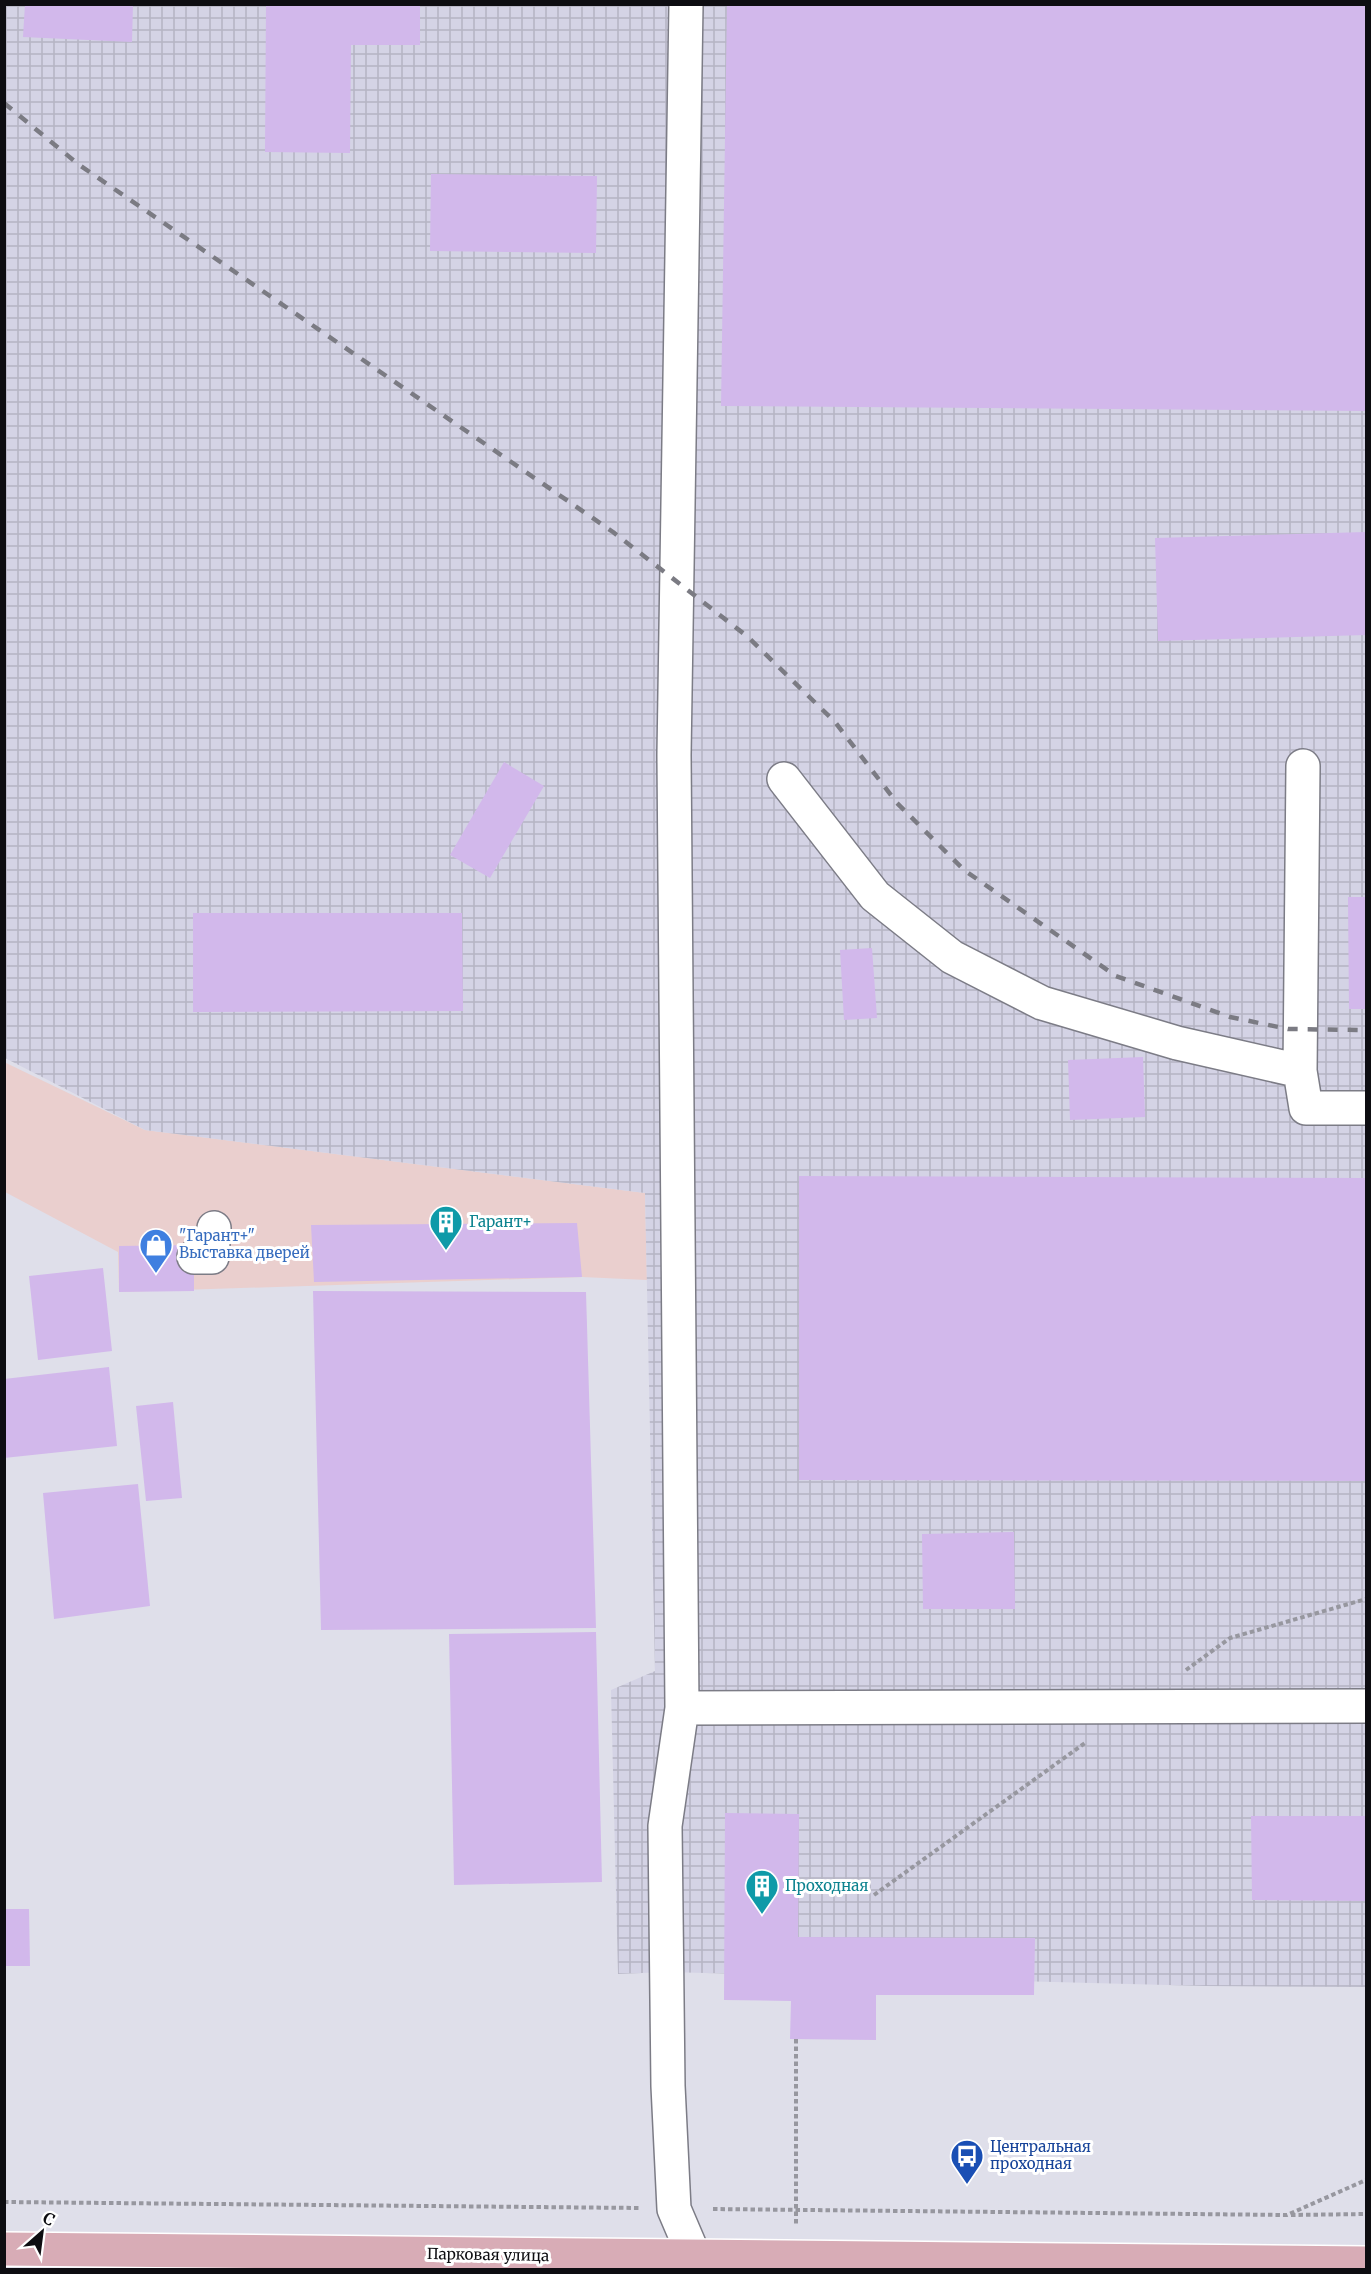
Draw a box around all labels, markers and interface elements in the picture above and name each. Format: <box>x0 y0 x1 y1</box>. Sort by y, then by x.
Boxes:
building icon: Гарант+ <box>428 1204 464 1251</box>
place label: Гарант+ <box>469 1212 532 1231</box>
place label: "Гарант+" Выставка дверей <box>179 1226 310 1262</box>
shop icon: "Гарант+" Выставка дверей <box>138 1227 174 1274</box>
building icon: Проходная <box>744 1868 780 1915</box>
place label: Проходная <box>785 1876 869 1895</box>
place label: Центральная проходная <box>990 2137 1091 2173</box>
bus stop icon: Центральная проходная <box>949 2138 985 2185</box>
north arrow <box>12 2202 72 2262</box>
text: С <box>40 2207 58 2230</box>
street label: Парковая улица <box>427 2244 549 2265</box>

